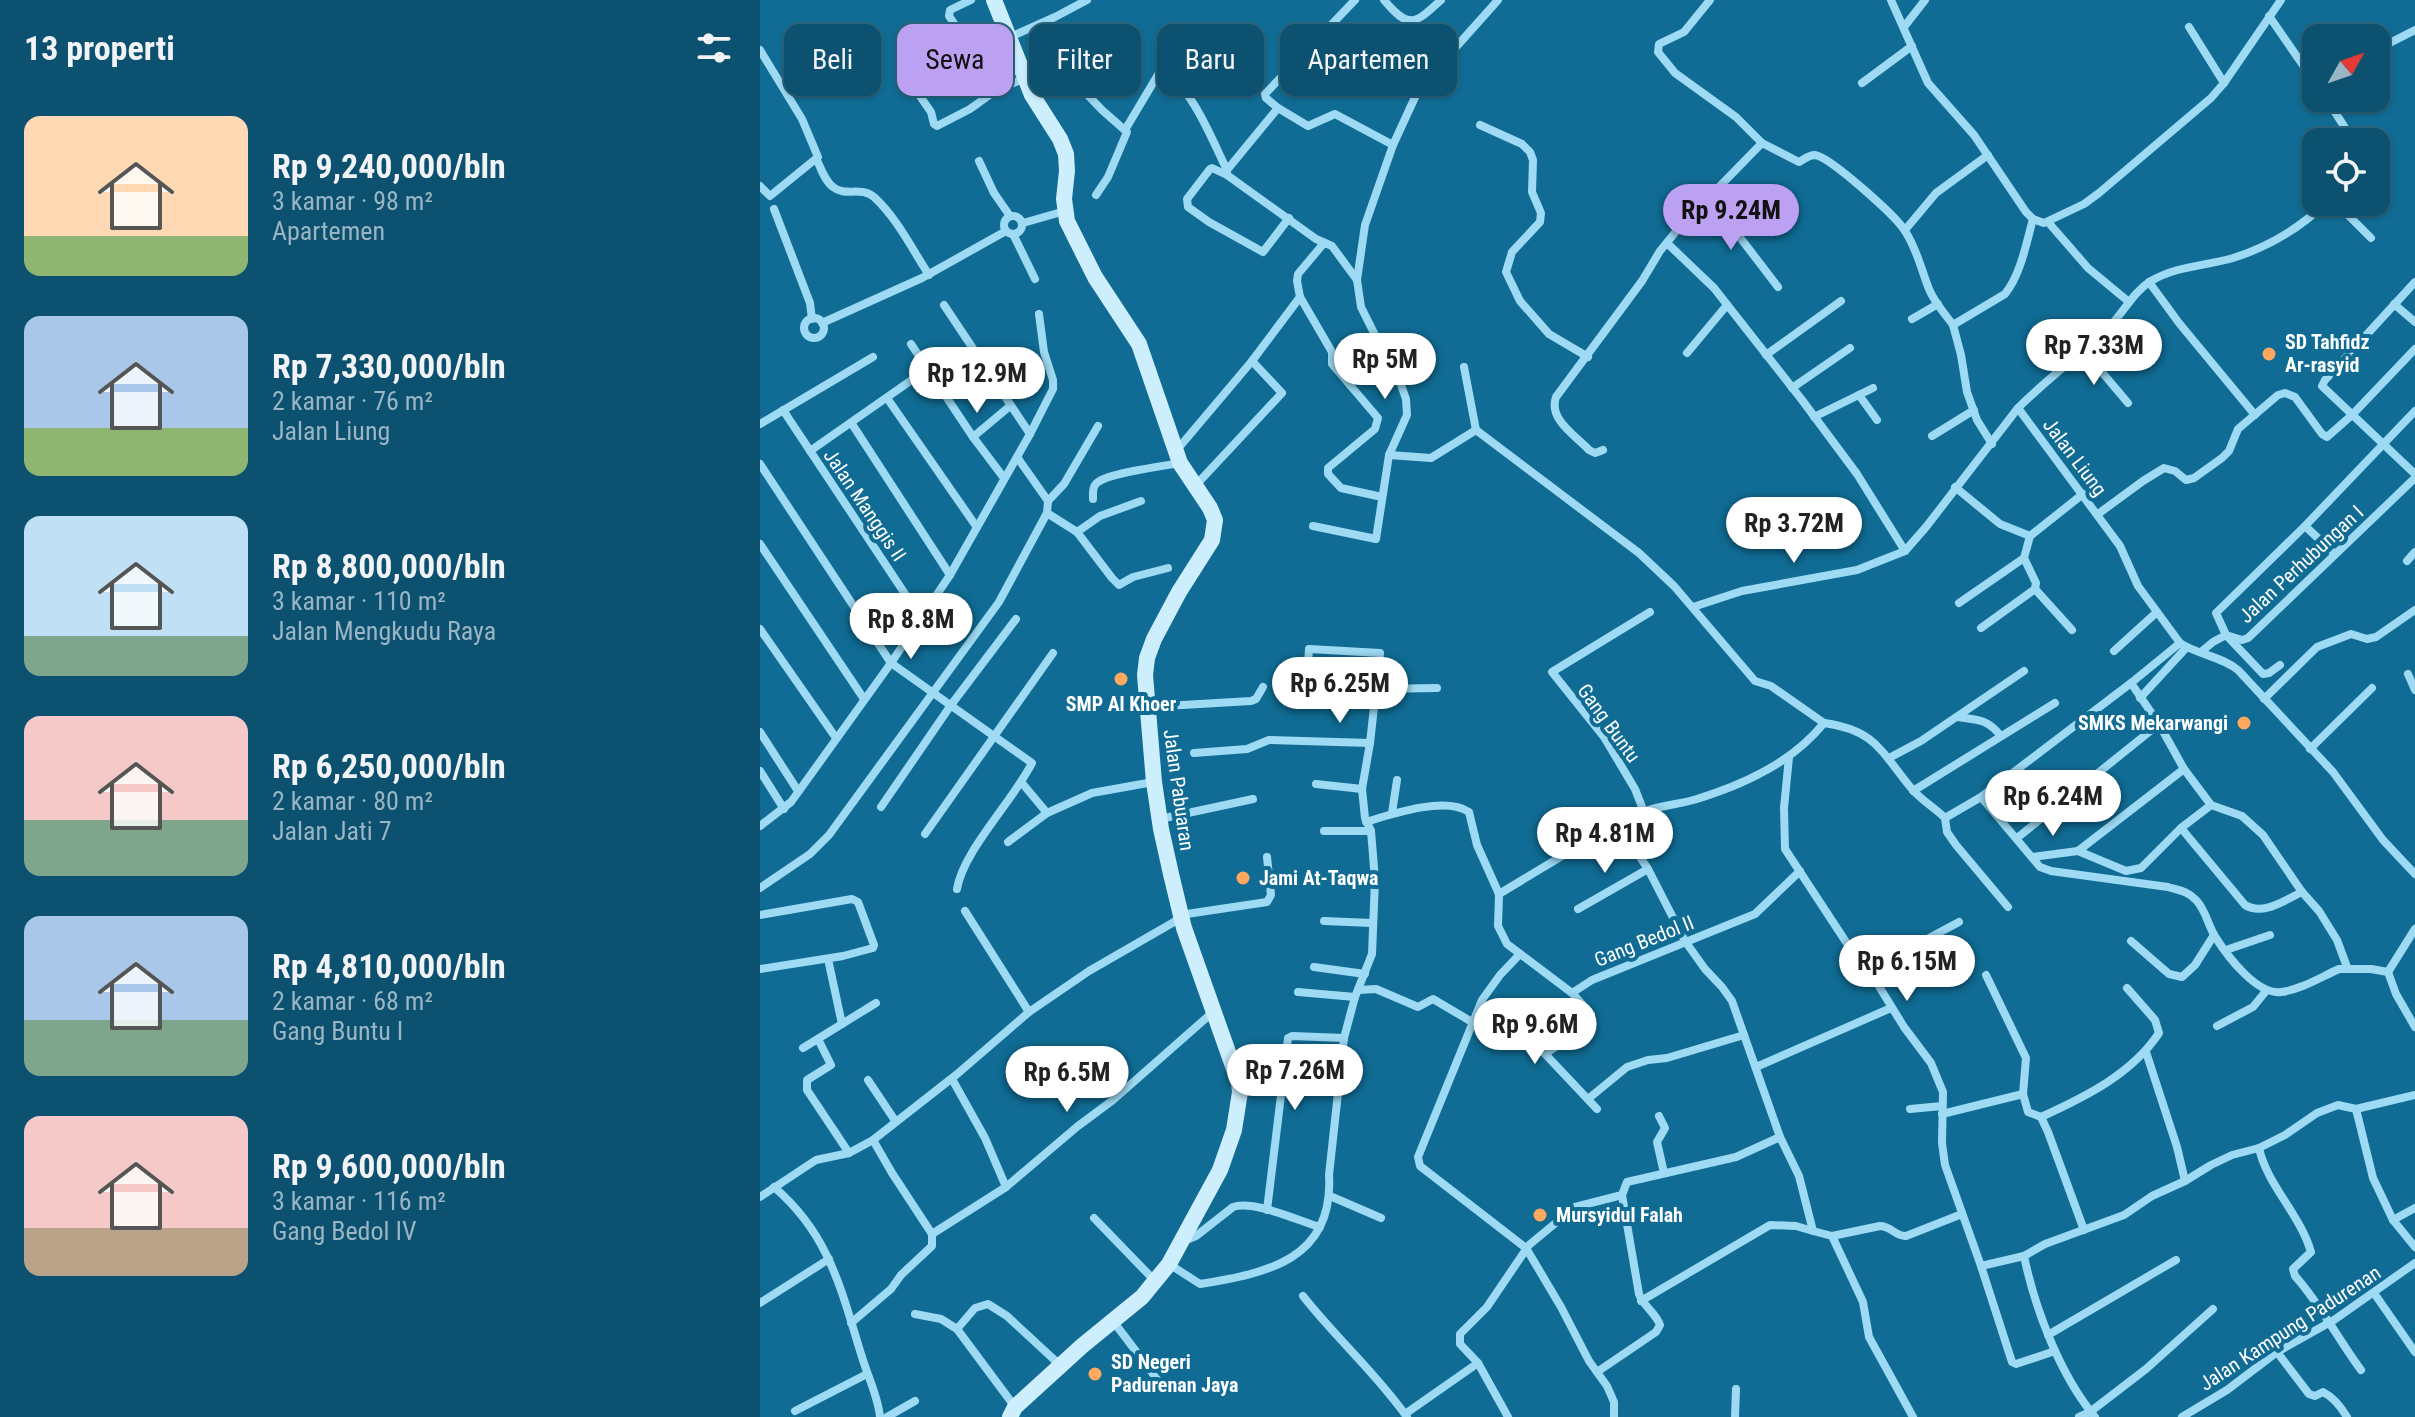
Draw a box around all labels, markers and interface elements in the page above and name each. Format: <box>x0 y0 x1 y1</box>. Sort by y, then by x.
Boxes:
chip: Beli <box>784 24 881 96</box>
chip: Sewa <box>897 24 1013 96</box>
chip: Filter <box>1029 24 1141 96</box>
chip: Baru <box>1157 24 1264 96</box>
chip: Apartemen <box>1280 24 1457 96</box>
north arrow <box>2302 24 2390 112</box>
map controls <box>2302 24 2390 216</box>
icon: filters <box>692 26 736 70</box>
text: 13 properti <box>24 28 175 68</box>
button: locate <box>2302 128 2390 216</box>
text: Rp 9,240,000/bln <box>272 146 506 186</box>
icon: home <box>88 148 184 244</box>
pin: Rp 9.24M <box>1648 184 1814 252</box>
text: 3 kamar · 98 m² <box>272 186 433 216</box>
text: Rp 9.24M <box>1681 195 1781 225</box>
text: Apartemen <box>272 216 385 246</box>
pin: Rp 7.33M <box>2011 319 2177 387</box>
text: Rp 7.33M <box>2044 330 2144 360</box>
place label: SD Tahfidz Ar-rasyid <box>2285 330 2369 377</box>
pin: Rp 5M <box>1329 333 1441 401</box>
text: Rp 5M <box>1352 344 1418 374</box>
marker: SD Tahfidz Ar-rasyid <box>2260 345 2278 363</box>
text: Rp 7,330,000/bln <box>272 346 506 386</box>
pin: Rp 12.9M <box>894 347 1060 415</box>
icon: home <box>88 348 184 444</box>
text: Rp 12.9M <box>927 358 1027 388</box>
text: 2 kamar · 76 m² <box>272 386 433 416</box>
street label: Jalan Liung <box>2038 413 2112 501</box>
text: Jalan Liung <box>272 416 390 446</box>
street label: Jalan Manggis II <box>819 444 911 566</box>
pin: Rp 3.72M <box>1711 497 1877 565</box>
street label: Jalan Perhubungan I <box>2234 500 2368 628</box>
text: Rp 3.72M <box>1744 508 1844 538</box>
text: Rp 8,800,000/bln <box>272 546 506 586</box>
icon: home <box>88 548 184 644</box>
text: 3 kamar · 110 m² <box>272 586 446 616</box>
pin: Rp 8.8M <box>837 593 985 661</box>
text: Rp 8.8M <box>868 604 954 634</box>
text: Jalan Mengkudu Raya <box>272 616 496 646</box>
pin: Rp 6.25M <box>1257 657 1423 725</box>
text: Rp 6.25M <box>1290 668 1390 698</box>
marker: SMP Al Khoer <box>1112 670 1130 688</box>
street label: Gang Buntu <box>1572 679 1646 767</box>
place label: SMP Al Khoer <box>1066 692 1177 716</box>
place label: SMKS Mekarwangi <box>2078 711 2228 735</box>
marker: SMKS Mekarwangi <box>2235 714 2253 732</box>
street label: Jalan Pabuaran <box>1159 728 1199 852</box>
text: Rp 6,250,000/bln <box>272 746 506 786</box>
icon: home <box>88 748 184 844</box>
pin: Rp 6.24M <box>1970 770 2136 838</box>
text: Rp 6.24M <box>2003 781 2103 811</box>
text: 2 kamar · 80 m² <box>272 786 433 816</box>
pin: Rp 4.81M <box>1522 807 1688 875</box>
text: Jalan Jati 7 <box>272 816 392 846</box>
text: Rp 4.81M <box>1555 818 1655 848</box>
place label: Jami At-Taqwa <box>1259 866 1379 890</box>
marker: Jami At-Taqwa <box>1234 869 1252 887</box>
street label: Gang Bedol II <box>1591 910 1697 972</box>
pin: Rp 6.15M <box>1824 935 1990 1003</box>
text: Rp 4,810,000/bln <box>272 946 506 986</box>
text: Rp 6.15M <box>1857 946 1957 976</box>
icon: home <box>88 948 184 1044</box>
text: 2 kamar · 68 m² <box>272 986 433 1016</box>
pin: Rp 9.6M <box>1461 998 1609 1066</box>
text: Rp 9.6M <box>1492 1009 1578 1039</box>
text: Gang Buntu I <box>272 1016 403 1046</box>
pin: Rp 7.26M <box>1212 1044 1378 1112</box>
pin: Rp 6.5M <box>993 1046 1141 1114</box>
text: Rp 7.26M <box>1245 1055 1345 1085</box>
text: Rp 6.5M <box>1024 1057 1110 1087</box>
text: Rp 9,600,000/bln <box>272 1146 506 1186</box>
icon: home <box>88 1148 184 1244</box>
text: 3 kamar · 116 m² <box>272 1186 446 1216</box>
place label: Mursyidul Falah <box>1556 1203 1683 1227</box>
marker: Mursyidul Falah <box>1531 1206 1549 1224</box>
text: Gang Bedol IV <box>272 1216 417 1246</box>
street label: Jalan Kampung Padurenan <box>2195 1260 2385 1396</box>
place label: SD Negeri Padurenan Jaya <box>1111 1350 1238 1397</box>
marker: SD Negeri Padurenan Jaya <box>1086 1365 1104 1383</box>

